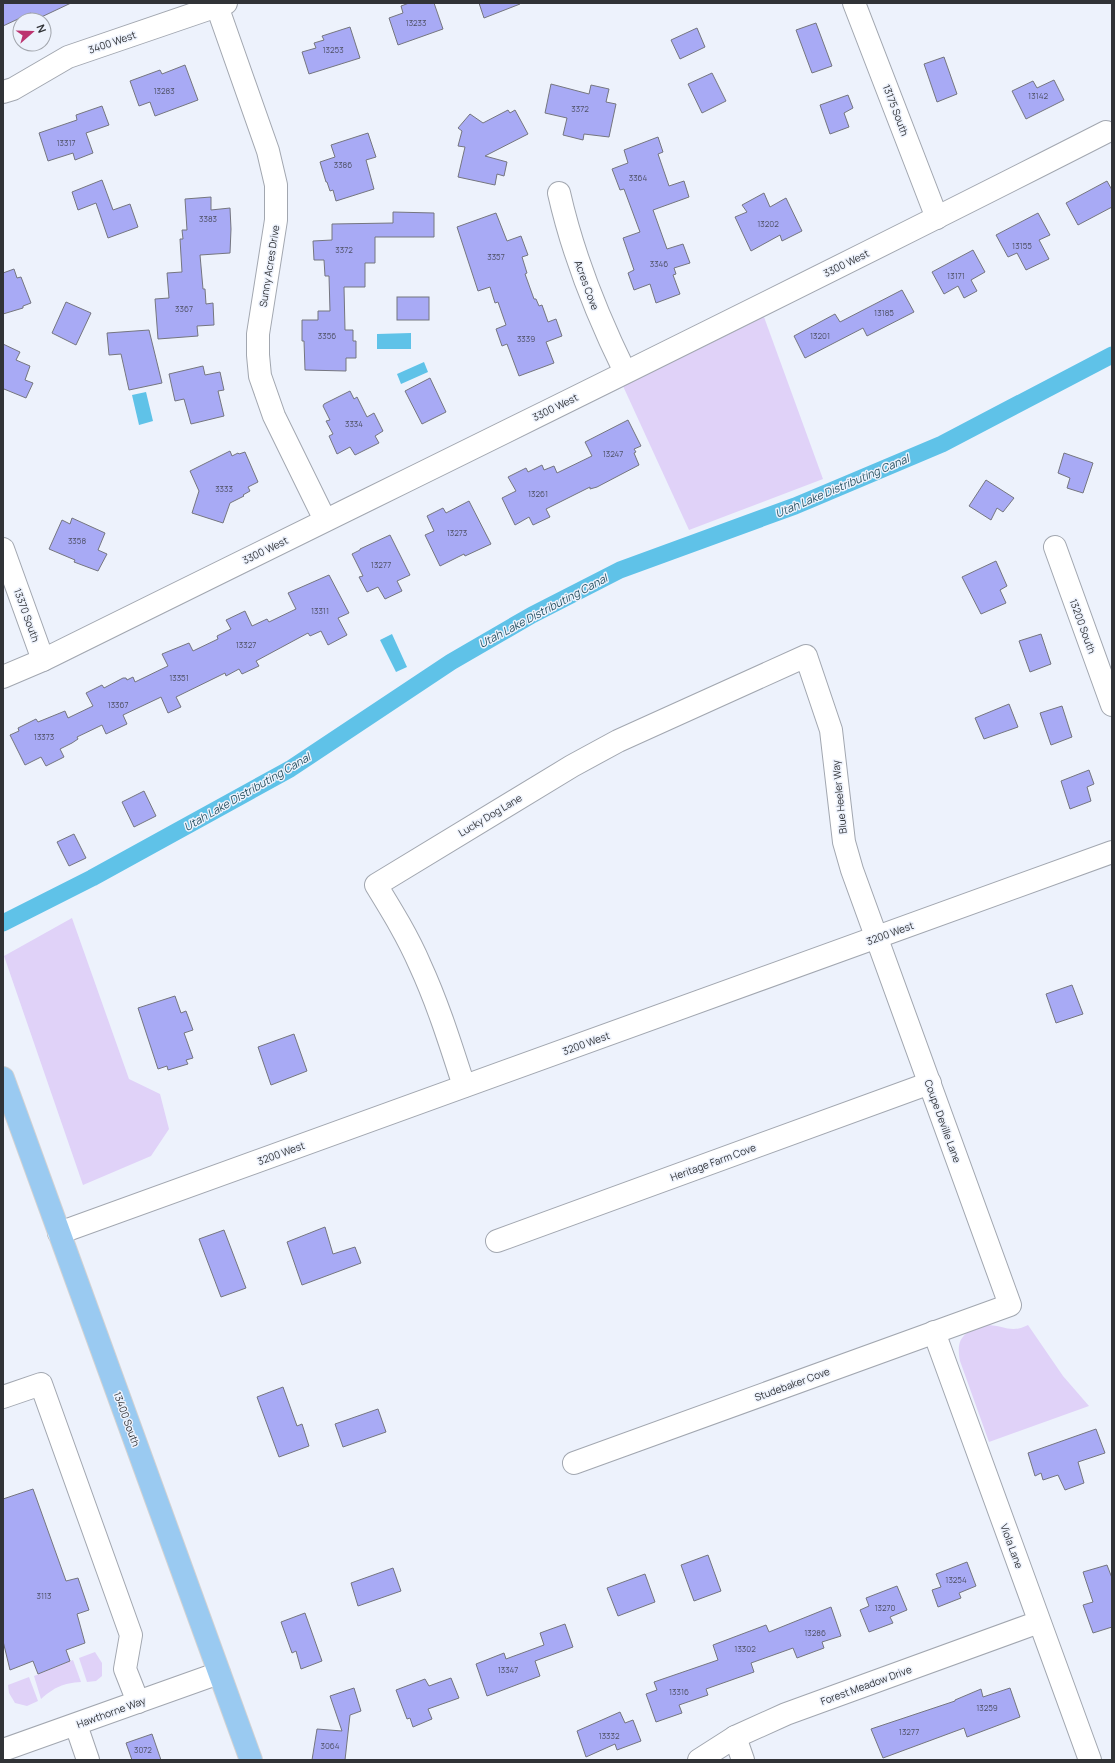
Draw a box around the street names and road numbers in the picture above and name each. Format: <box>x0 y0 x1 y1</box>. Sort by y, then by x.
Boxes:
street label: 3400 West <box>86 27 138 57</box>
street label: 13175 South <box>880 82 912 138</box>
street label: Sunny Acres Drive <box>256 224 282 308</box>
street label: 3300 West <box>821 246 871 280</box>
street label: Acres Cove <box>572 258 603 312</box>
street label: 3300 West <box>530 390 580 424</box>
street label: 3300 West <box>240 533 290 567</box>
street label: 13370 South <box>11 586 43 644</box>
street label: 13200 South <box>1067 597 1099 655</box>
street label: Blue Heeler Way <box>828 759 850 835</box>
street label: Lucky Dog Lane <box>456 790 524 839</box>
street label: 3200 West <box>864 918 916 948</box>
street label: 3200 West <box>560 1028 612 1058</box>
street label: Coupe Deville Lane <box>921 1078 965 1165</box>
street label: 3200 West <box>255 1138 307 1168</box>
street label: Heritage Farm Cove <box>668 1140 758 1184</box>
street label: Studebaker Cove <box>752 1364 832 1404</box>
street label: 13400 South <box>111 1390 143 1448</box>
street label: Viola Lane <box>997 1522 1027 1570</box>
street label: Forest Meadow Drive <box>819 1662 914 1708</box>
street label: Hawthorne Way <box>75 1693 148 1731</box>

